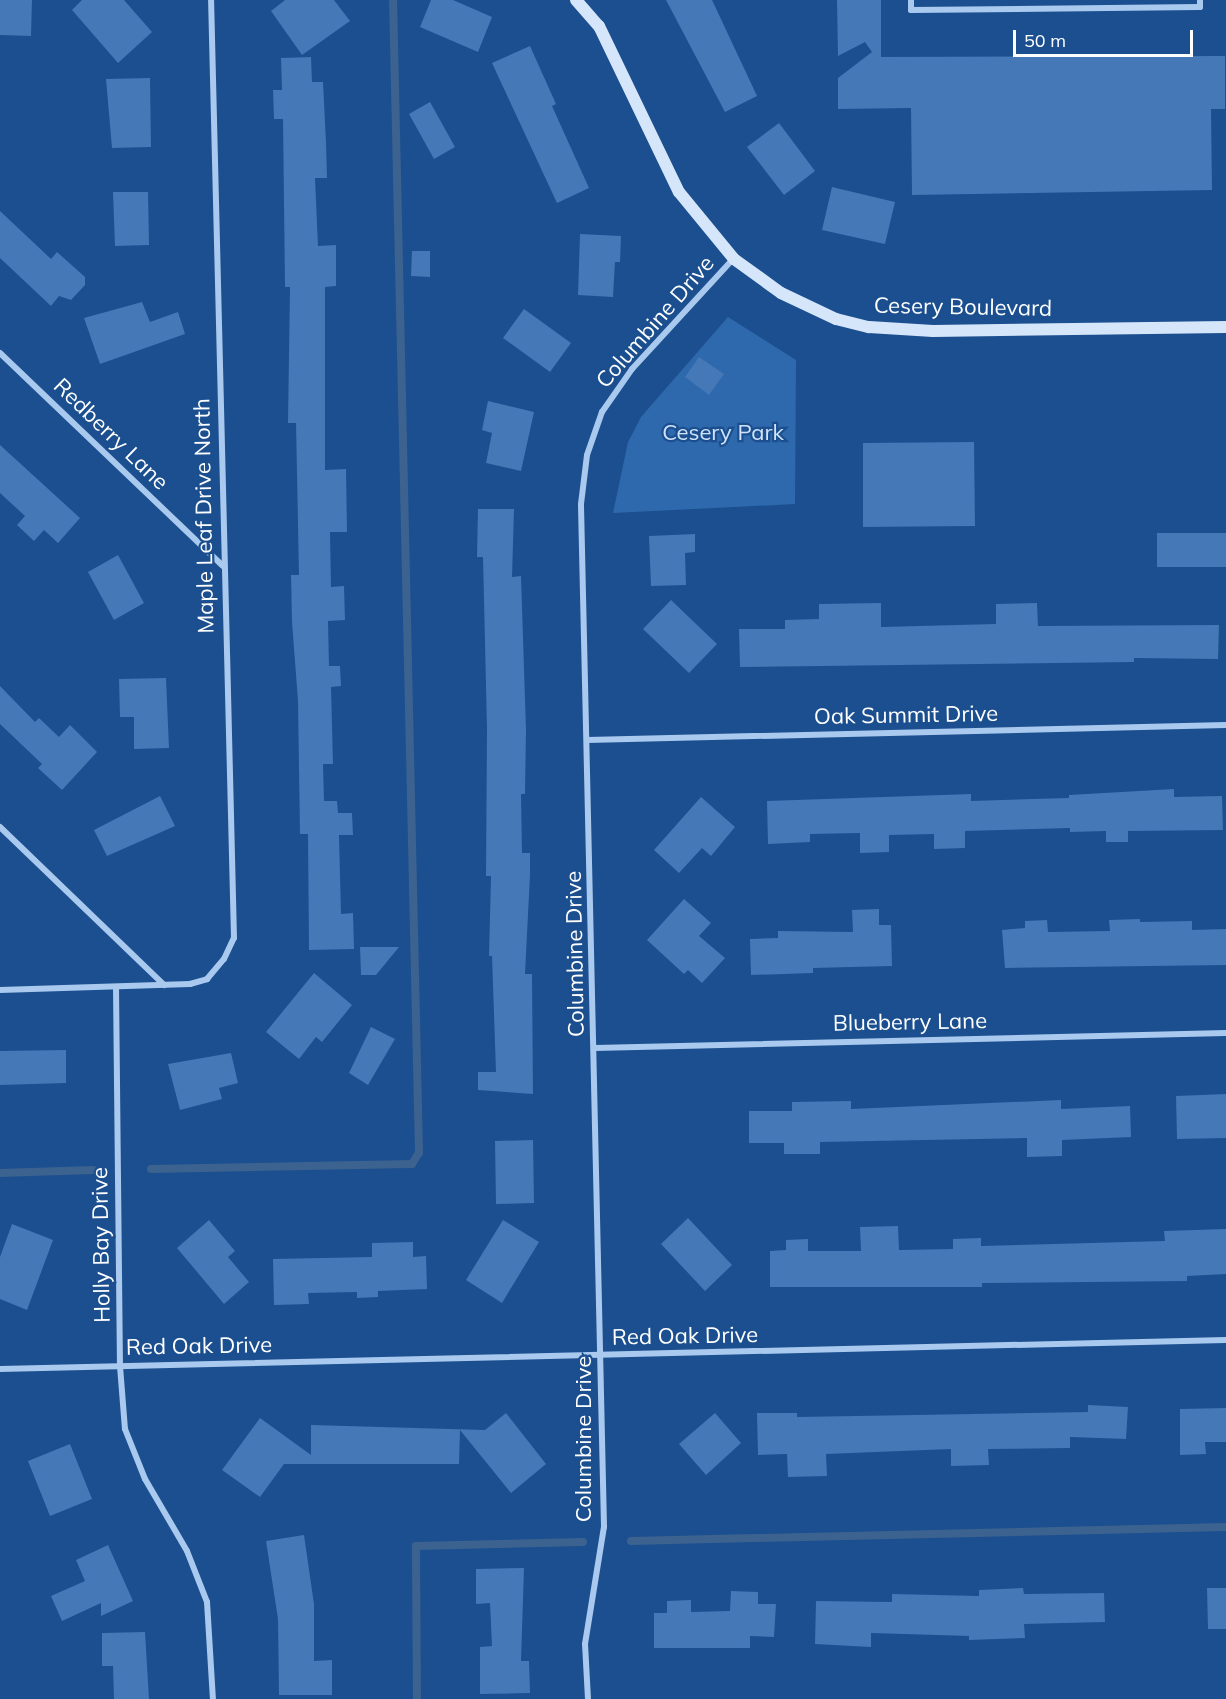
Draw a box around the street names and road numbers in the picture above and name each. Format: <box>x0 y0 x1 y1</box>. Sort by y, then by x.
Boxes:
street label: Columbine Drive <box>590 251 720 393</box>
street label: Cesery Boulevard <box>874 292 1052 322</box>
street label: Redberry Lane <box>48 373 174 495</box>
street label: Maple Leaf Drive North <box>189 398 219 634</box>
street label: Oak Summit Drive <box>814 700 998 730</box>
street label: Columbine Drive <box>560 871 590 1037</box>
street label: Blueberry Lane <box>833 1007 987 1037</box>
street label: Holly Bay Drive <box>86 1167 116 1323</box>
street label: Red Oak Drive <box>612 1322 758 1350</box>
street label: Red Oak Drive <box>126 1332 272 1360</box>
street label: Columbine Drive <box>571 1356 597 1522</box>

